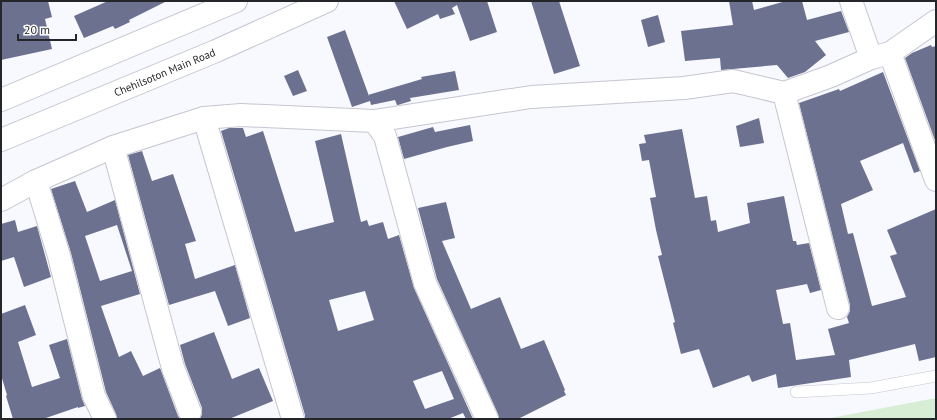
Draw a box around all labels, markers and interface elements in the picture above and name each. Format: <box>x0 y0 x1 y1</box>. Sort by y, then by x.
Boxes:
scale bar <box>18 16 76 42</box>
text: 20 m <box>24 22 50 37</box>
street label: Chehilsoton Main Road <box>112 45 217 100</box>

